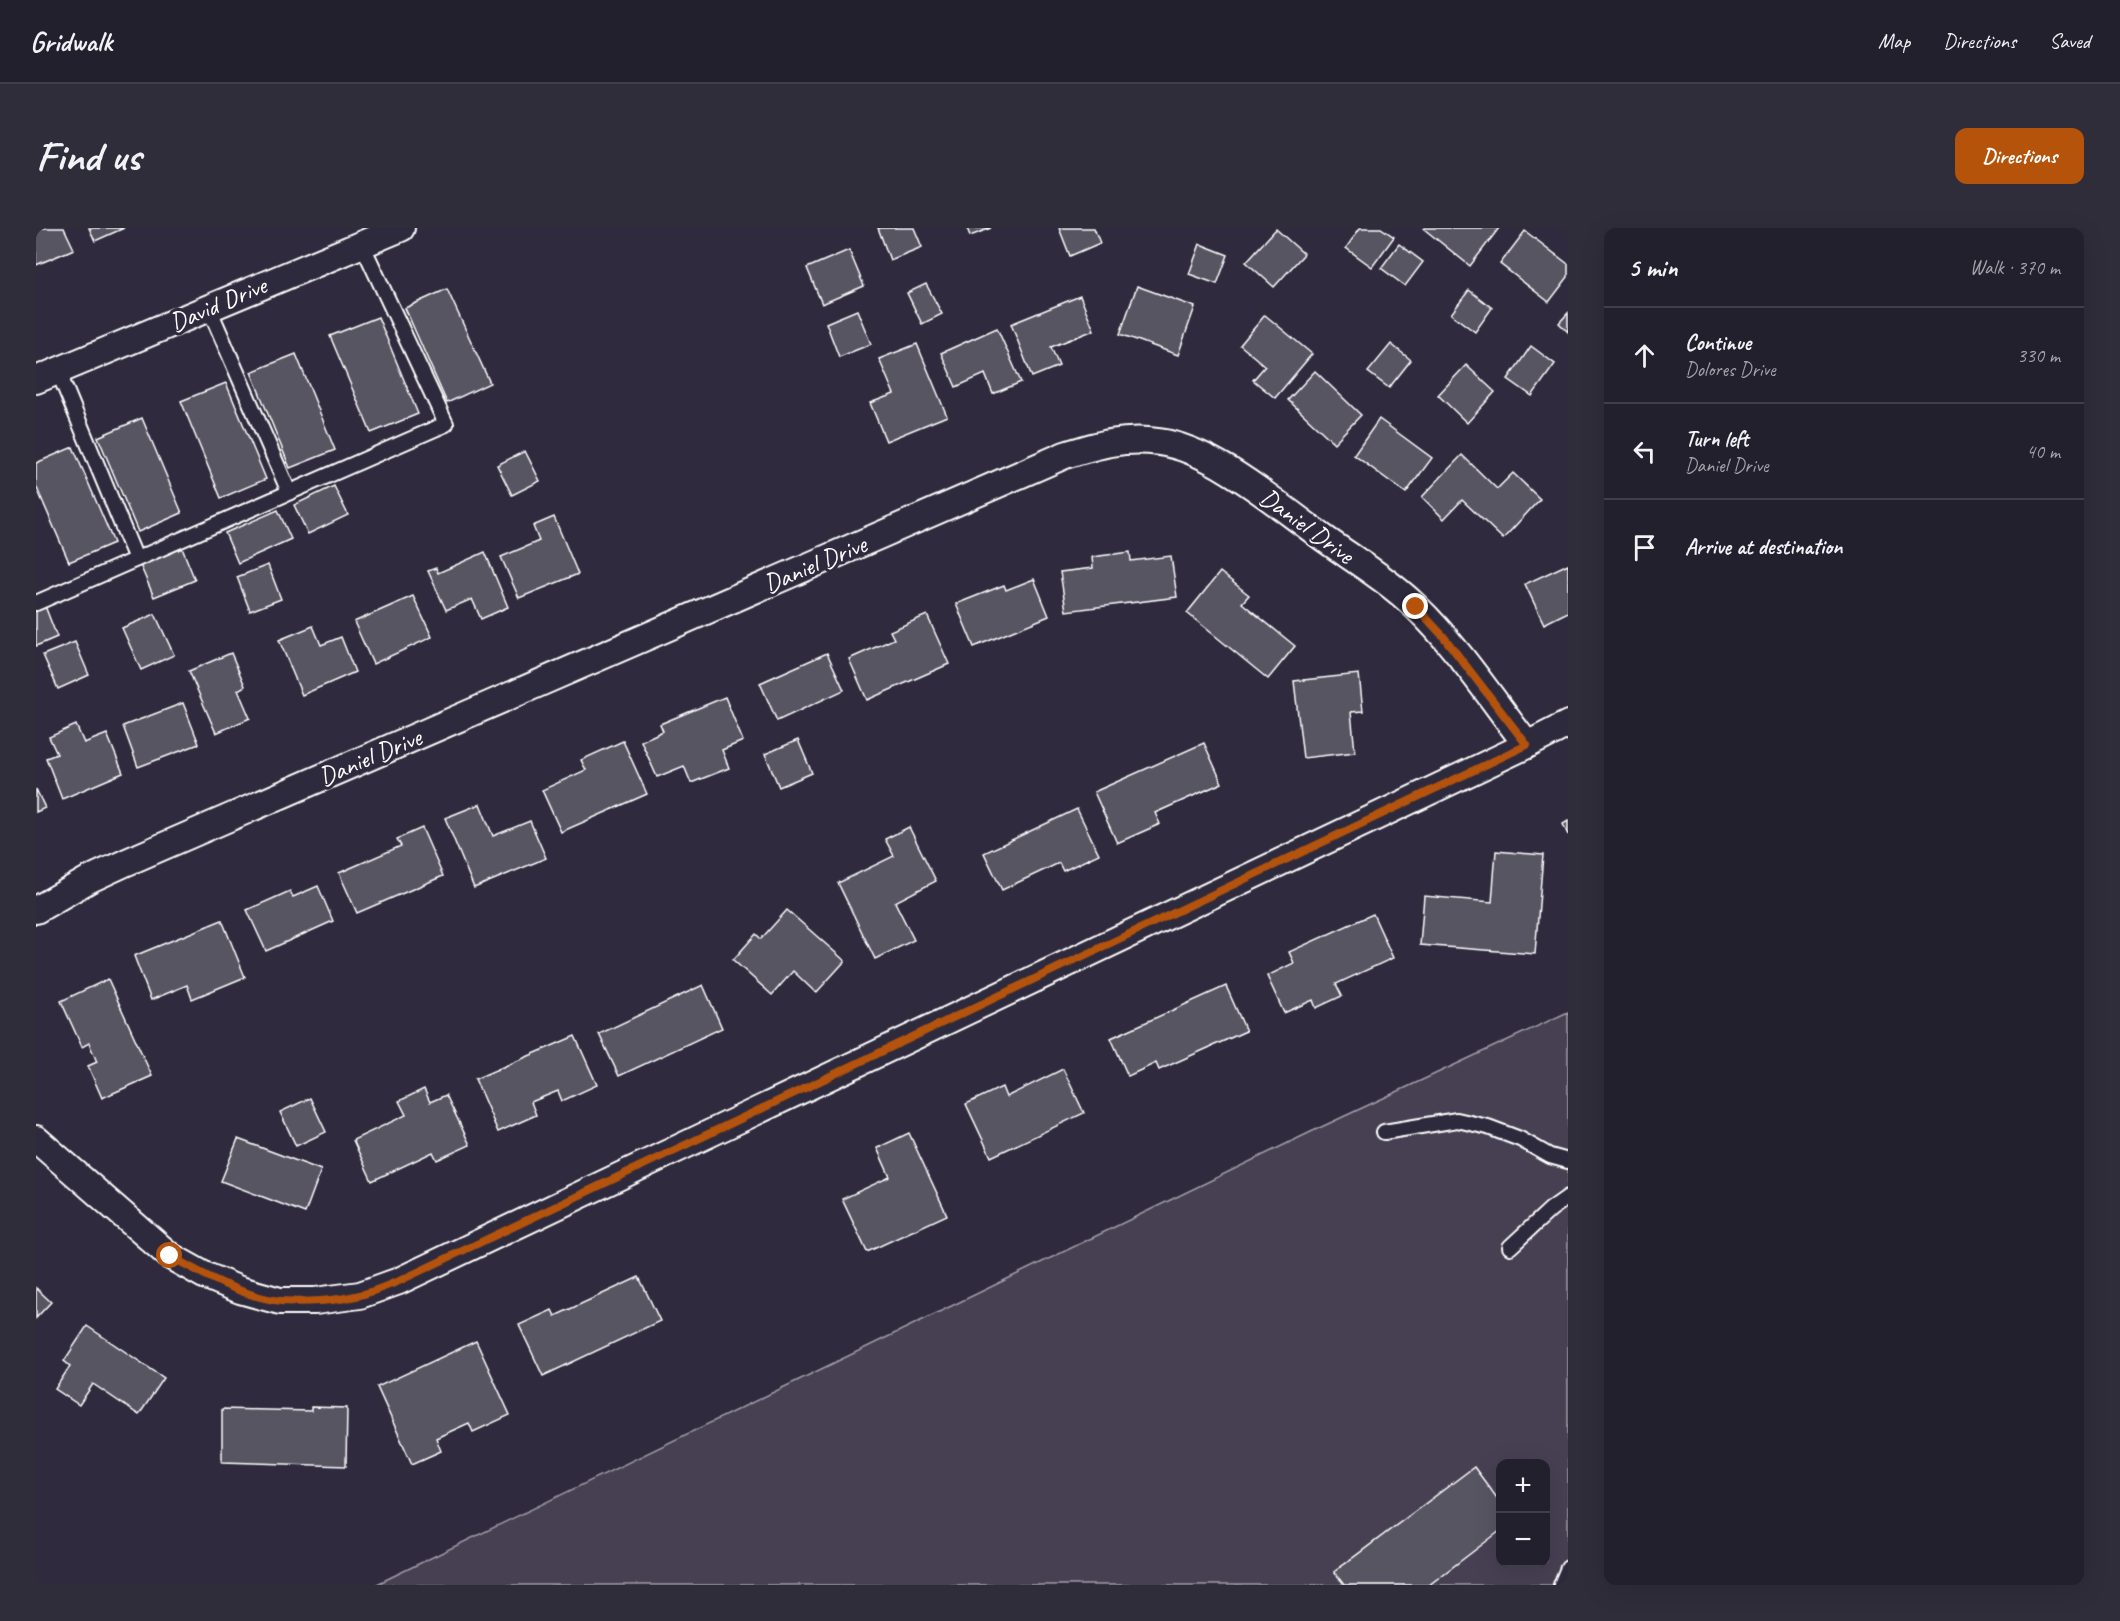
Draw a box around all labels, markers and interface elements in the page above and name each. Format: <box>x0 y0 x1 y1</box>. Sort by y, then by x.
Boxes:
text: Gridwalk <box>30 24 112 59</box>
text: Map <box>1878 28 1910 54</box>
text: Directions <box>1943 28 2016 54</box>
text: Saved <box>2049 28 2090 54</box>
button: Directions <box>1955 128 2084 184</box>
text: Find us <box>36 130 141 183</box>
text: 5 min <box>1628 251 1677 284</box>
text: Walk · 370 m <box>1970 255 2060 280</box>
street label: David Drive <box>165 268 274 339</box>
text: Continue <box>1685 329 1751 357</box>
icon: ahead <box>1628 339 1661 372</box>
text: 330 m <box>2017 343 2060 368</box>
text: Dolores Drive <box>1685 357 1776 382</box>
text: Turn left <box>1685 425 1749 453</box>
icon: left <box>1628 435 1661 468</box>
text: 40 m <box>2026 439 2060 464</box>
text: Daniel Drive <box>1685 453 1769 478</box>
street label: Daniel Drive <box>1253 481 1362 572</box>
street label: Daniel Drive <box>759 527 873 600</box>
icon: arrive <box>1628 531 1661 564</box>
text: Arrive at destination <box>1685 533 1842 561</box>
route end <box>1402 593 1428 619</box>
street label: Daniel Drive <box>314 720 428 793</box>
route start <box>156 1242 182 1268</box>
map controls <box>1496 1459 1550 1567</box>
button: + <box>1496 1459 1550 1513</box>
button: − <box>1496 1513 1550 1567</box>

